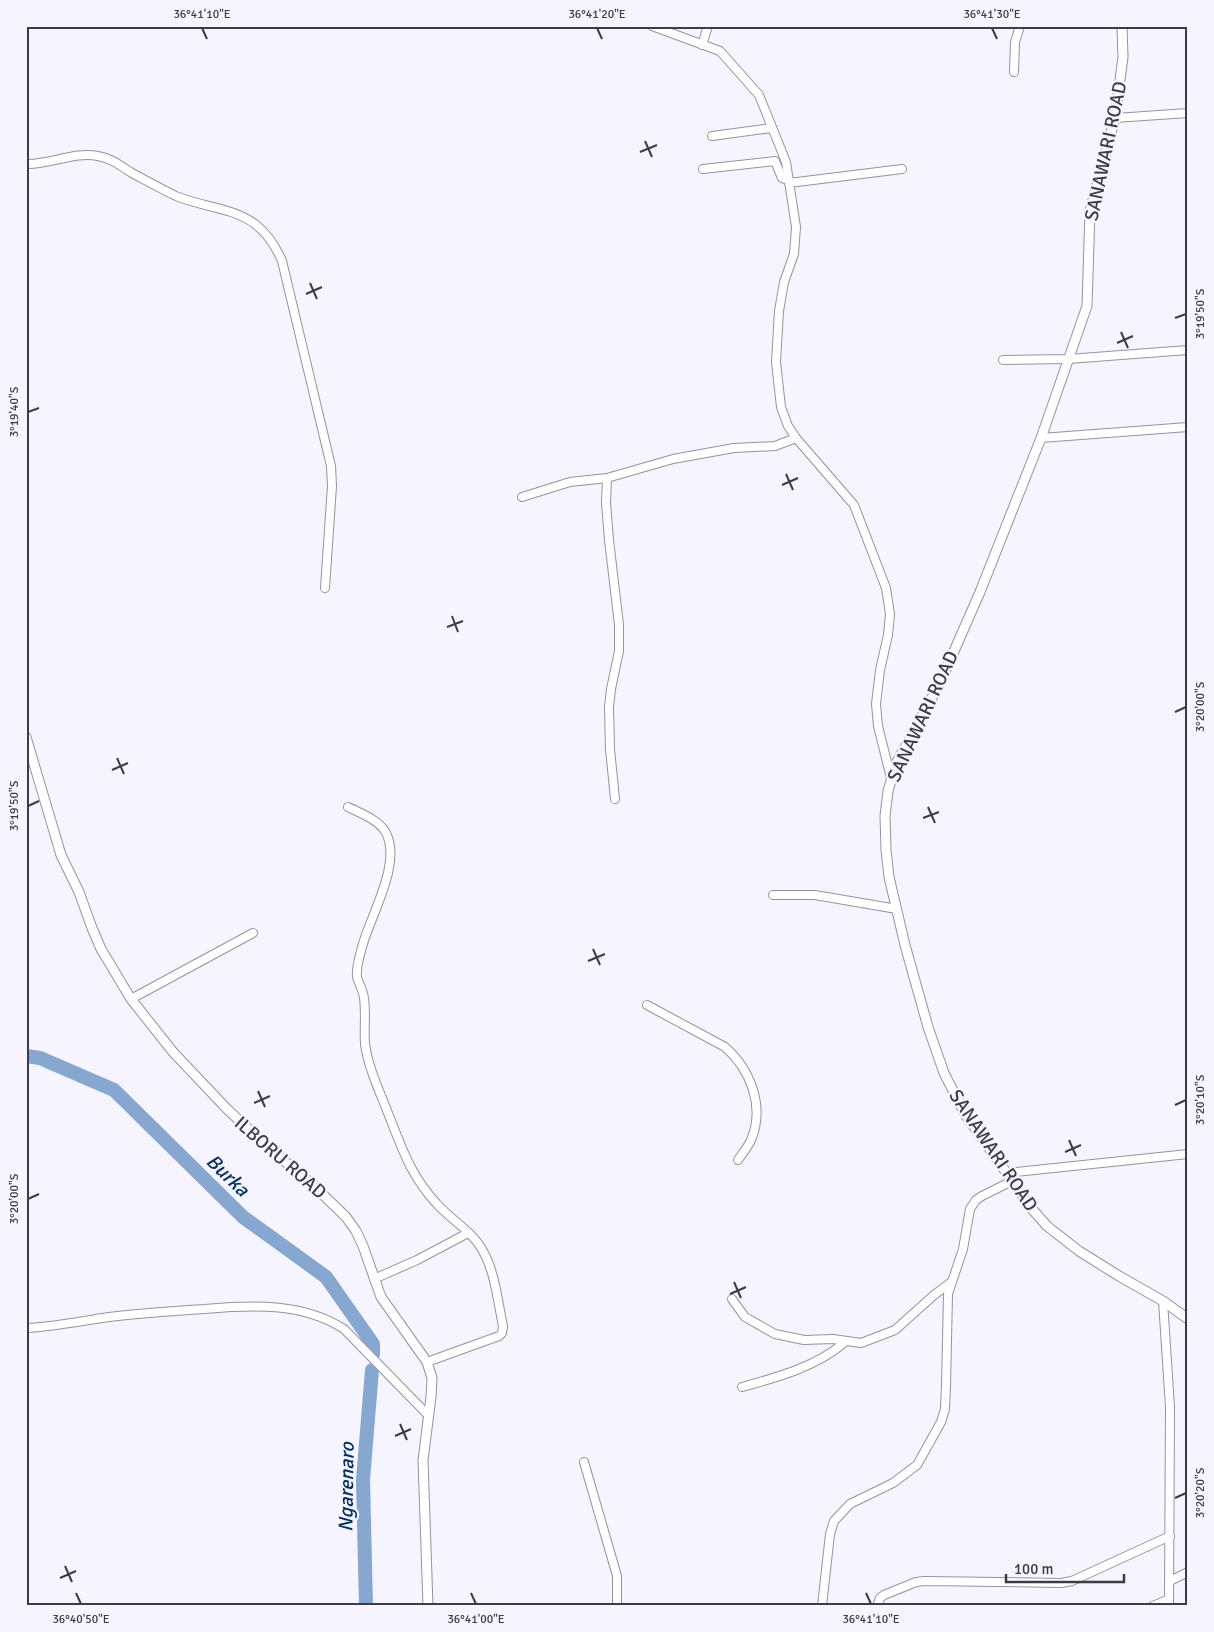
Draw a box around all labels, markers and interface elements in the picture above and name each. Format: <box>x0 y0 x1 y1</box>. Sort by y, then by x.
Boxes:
text: 36°41'10"E <box>173 7 231 22</box>
text: 36°41'20"E <box>568 7 626 22</box>
text: 36°41'30"E <box>963 7 1021 22</box>
street label: SANAWARI ROAD <box>1079 79 1132 223</box>
text: 3°19'50"S <box>1193 288 1208 339</box>
text: 3°19'40"S <box>7 386 22 437</box>
street label: SANAWARI ROAD <box>882 647 964 786</box>
text: 3°20'00"S <box>1193 681 1208 732</box>
text: 3°19'50"S <box>7 780 22 831</box>
text: 3°20'10"S <box>1193 1074 1208 1125</box>
street label: SANAWARI ROAD <box>944 1085 1043 1216</box>
street label: ILBORU ROAD <box>229 1111 331 1204</box>
water label: Burka <box>201 1149 255 1203</box>
text: 3°20'00"S <box>7 1173 22 1224</box>
water label: Ngarenaro <box>333 1440 360 1532</box>
text: 3°20'20"S <box>1193 1467 1208 1518</box>
scale bar <box>1006 1552 1124 1584</box>
text: 100 m <box>1014 1560 1054 1578</box>
text: 36°40'50"E <box>52 1612 110 1627</box>
text: 36°41'00"E <box>447 1612 505 1627</box>
text: 36°41'10"E <box>842 1612 900 1627</box>

